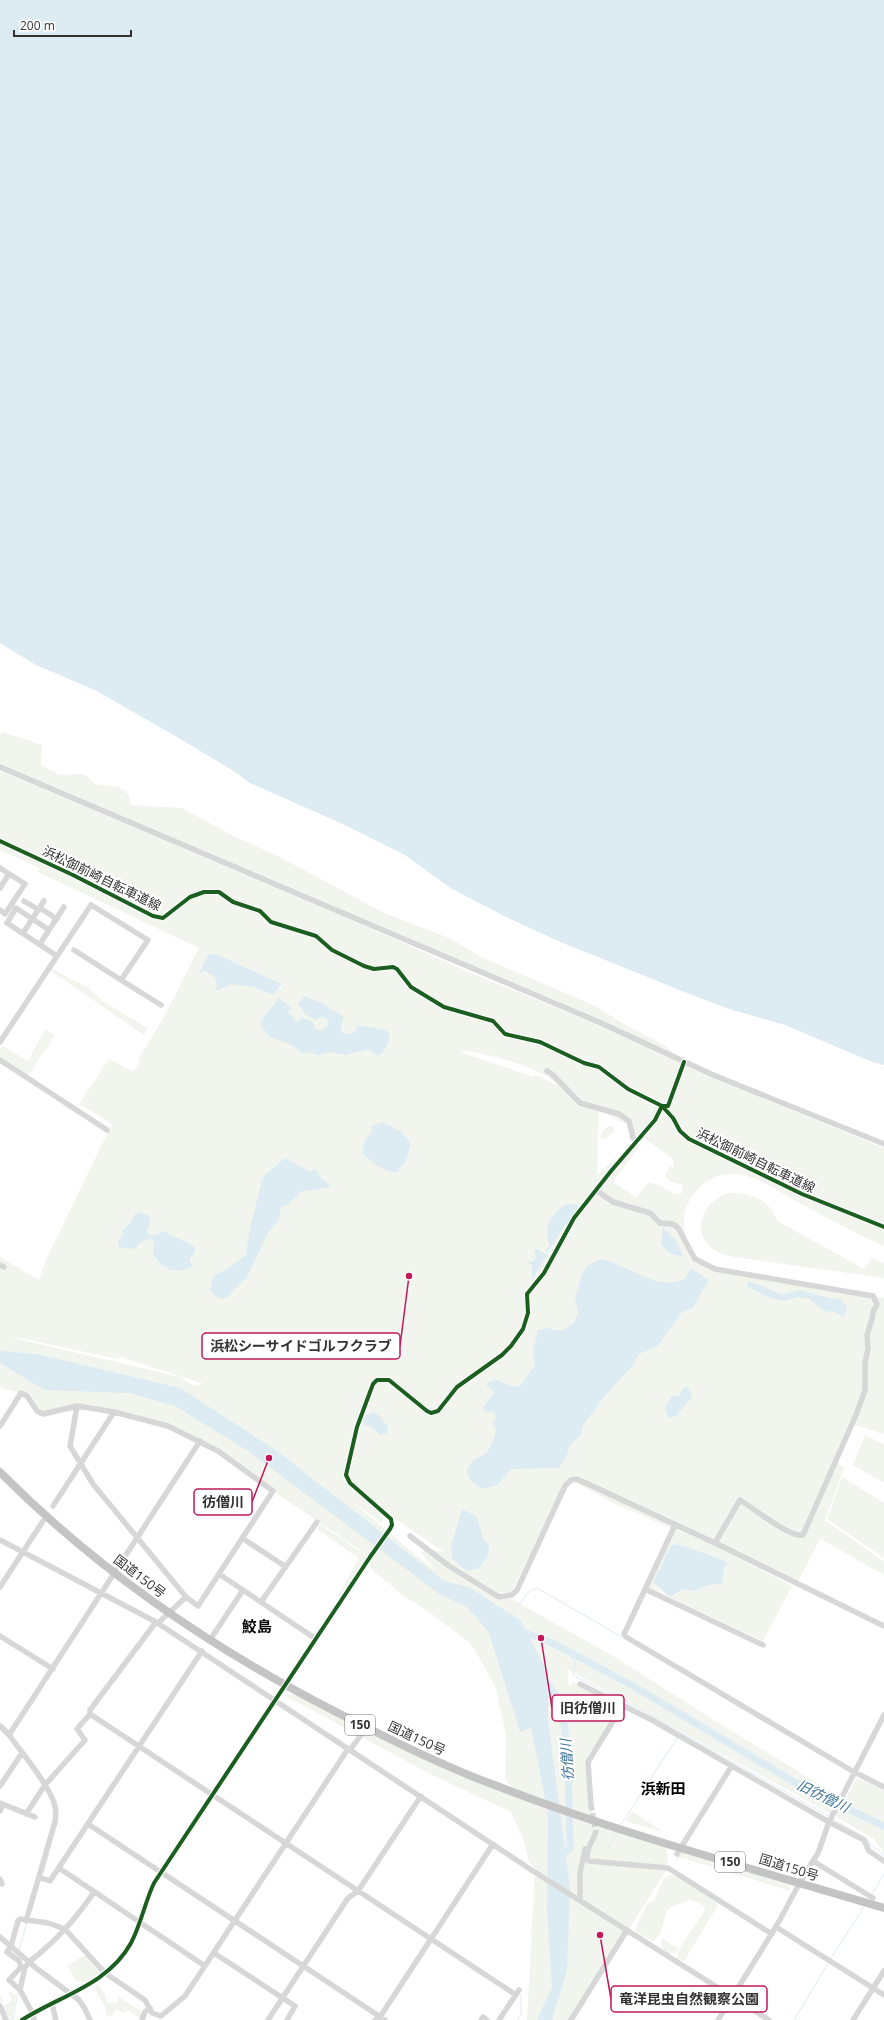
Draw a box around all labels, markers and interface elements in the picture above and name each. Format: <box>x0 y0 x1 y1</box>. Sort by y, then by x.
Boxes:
scale bar <box>14 12 131 38</box>
text: 200 m <box>20 17 55 34</box>
street label: 浜松御前崎自転車道線 <box>40 841 164 915</box>
street label: 浜松御前崎自転車道線 <box>694 1123 818 1197</box>
callout: 浜松シーサイドゴルフクラブ <box>202 1333 400 1359</box>
text: 浜松シーサイドゴルフクラブ <box>210 1336 392 1355</box>
callout: 彷僧川 <box>194 1489 252 1515</box>
text: 彷僧川 <box>202 1492 244 1511</box>
street label: 国道150号 <box>110 1550 170 1602</box>
district label: 鮫島 <box>242 1616 272 1636</box>
callout: 旧彷僧川 <box>552 1695 624 1721</box>
text: 旧彷僧川 <box>560 1698 616 1717</box>
road number: 150 <box>345 1715 375 1735</box>
street label: 国道150号 <box>385 1717 449 1759</box>
water label: 彷僧川 <box>555 1736 577 1782</box>
water label: 旧彷僧川 <box>794 1775 854 1817</box>
district label: 浜新田 <box>640 1778 686 1798</box>
street label: 国道150号 <box>757 1849 821 1885</box>
road number: 150 <box>715 1852 745 1872</box>
callout: 竜洋昆虫自然観察公園 <box>611 1986 767 2012</box>
text: 竜洋昆虫自然観察公園 <box>619 1989 759 2008</box>

